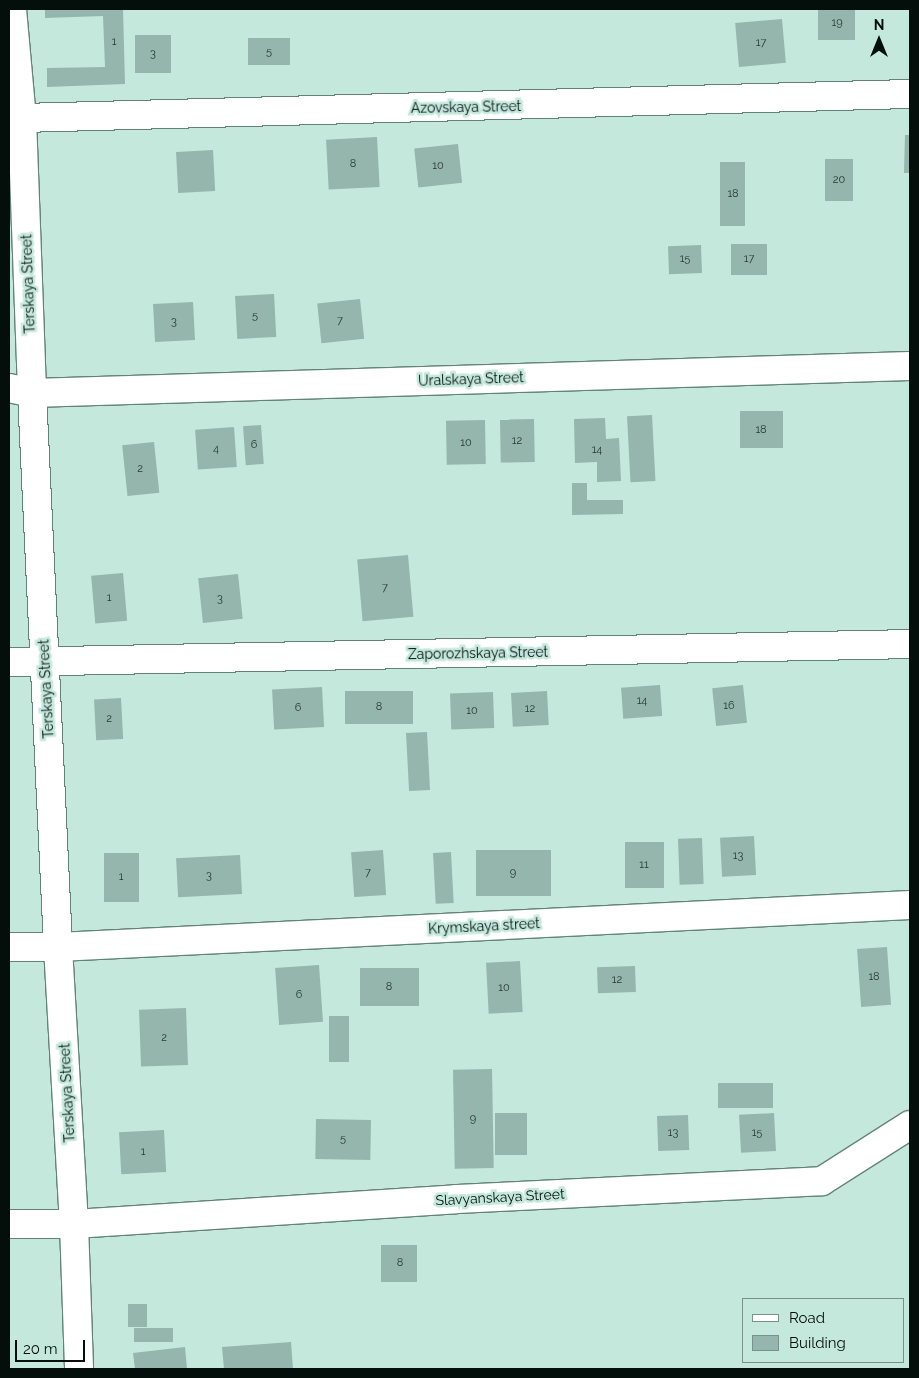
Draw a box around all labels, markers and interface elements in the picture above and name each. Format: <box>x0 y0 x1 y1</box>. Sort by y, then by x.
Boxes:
north arrow <box>854 15 904 65</box>
house number: 19 <box>831 16 843 30</box>
text: N <box>874 17 884 33</box>
house number: 1 <box>112 35 116 49</box>
house number: 17 <box>756 36 766 50</box>
house number: 5 <box>266 45 272 59</box>
house number: 3 <box>150 47 156 61</box>
street label: Azovskaya Street <box>411 98 521 116</box>
house number: 8 <box>350 157 356 171</box>
house number: 10 <box>432 159 444 173</box>
house number: 20 <box>833 173 845 187</box>
house number: 18 <box>727 187 739 201</box>
street label: Terskaya Street <box>18 234 38 334</box>
house number: 15 <box>680 252 690 266</box>
house number: 17 <box>744 252 754 266</box>
house number: 5 <box>252 309 258 323</box>
house number: 7 <box>337 314 343 328</box>
house number: 3 <box>171 315 177 329</box>
street label: Uralskaya Street <box>418 369 524 389</box>
house number: 18 <box>755 423 767 437</box>
house number: 12 <box>512 434 522 448</box>
house number: 10 <box>460 436 472 450</box>
house number: 6 <box>251 438 257 452</box>
house number: 4 <box>213 442 219 456</box>
house number: 14 <box>592 443 602 457</box>
house number: 2 <box>137 462 143 476</box>
house number: 7 <box>382 581 388 595</box>
house number: 1 <box>107 591 111 605</box>
house number: 3 <box>217 592 223 606</box>
street label: Terskaya Street <box>35 639 57 739</box>
street label: Zaporozhskaya Street <box>408 643 548 663</box>
house number: 14 <box>637 694 647 708</box>
house number: 16 <box>723 699 735 713</box>
house number: 8 <box>376 700 382 714</box>
house number: 6 <box>295 701 301 715</box>
house number: 12 <box>525 702 535 716</box>
house number: 10 <box>466 704 478 718</box>
house number: 2 <box>106 712 112 726</box>
house number: 13 <box>733 849 743 863</box>
house number: 11 <box>639 858 649 872</box>
house number: 7 <box>365 866 371 880</box>
house number: 9 <box>510 866 516 880</box>
house number: 3 <box>206 869 212 883</box>
house number: 1 <box>119 870 123 884</box>
street label: Krymskaya street <box>428 915 540 937</box>
house number: 18 <box>868 970 880 984</box>
house number: 12 <box>612 973 622 987</box>
house number: 8 <box>386 980 392 994</box>
house number: 10 <box>498 981 510 995</box>
house number: 6 <box>296 988 302 1002</box>
house number: 2 <box>161 1031 167 1045</box>
street label: Terskaya Street <box>56 1043 78 1143</box>
house number: 9 <box>470 1112 476 1126</box>
house number: 13 <box>668 1126 678 1140</box>
house number: 15 <box>752 1126 762 1140</box>
house number: 5 <box>340 1132 346 1146</box>
house number: 1 <box>141 1145 145 1159</box>
street label: Slavyanskaya Street <box>435 1185 565 1209</box>
house number: 8 <box>397 1256 403 1270</box>
legend <box>742 1298 904 1363</box>
text: Road <box>789 1309 825 1327</box>
scale bar <box>18 1330 88 1362</box>
text: Building <box>789 1334 846 1352</box>
text: 20 m <box>23 1340 58 1358</box>

